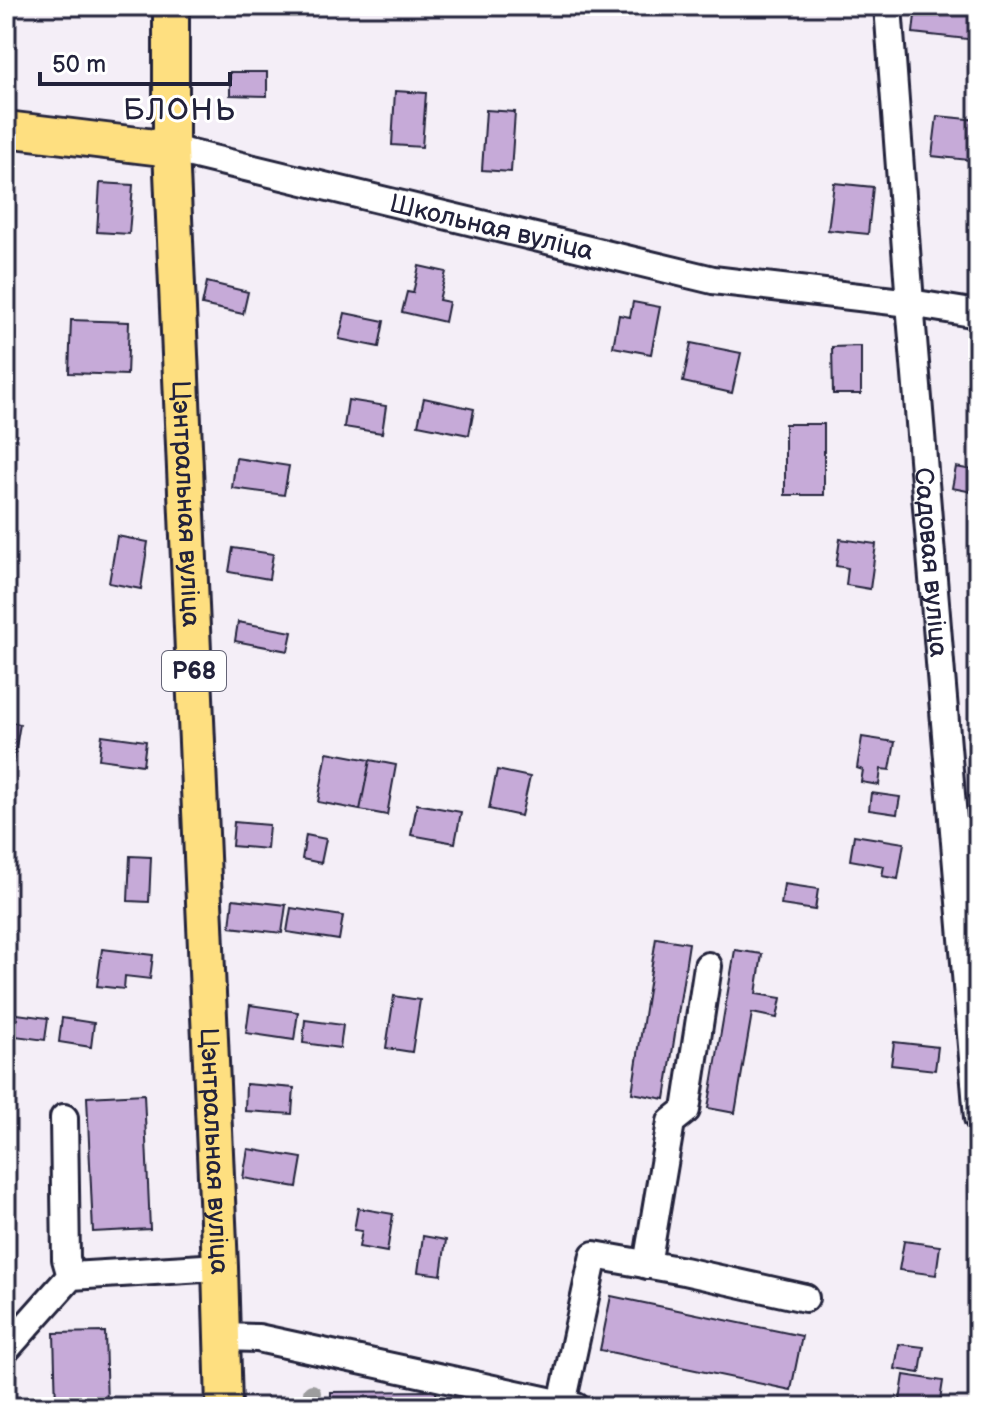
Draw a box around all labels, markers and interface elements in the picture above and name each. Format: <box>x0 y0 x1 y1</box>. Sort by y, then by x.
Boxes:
scale bar <box>40 36 230 86</box>
text: 50 m <box>52 50 106 79</box>
district label: БЛОНЬ <box>123 93 237 129</box>
street label: Школьная вуліца <box>386 188 596 268</box>
street label: Цэнтральная вуліца <box>164 380 206 628</box>
street label: Садовая вуліца <box>907 466 953 659</box>
road number: Р68 <box>162 651 226 691</box>
street label: Цэнтральная вуліца <box>193 1027 234 1275</box>

